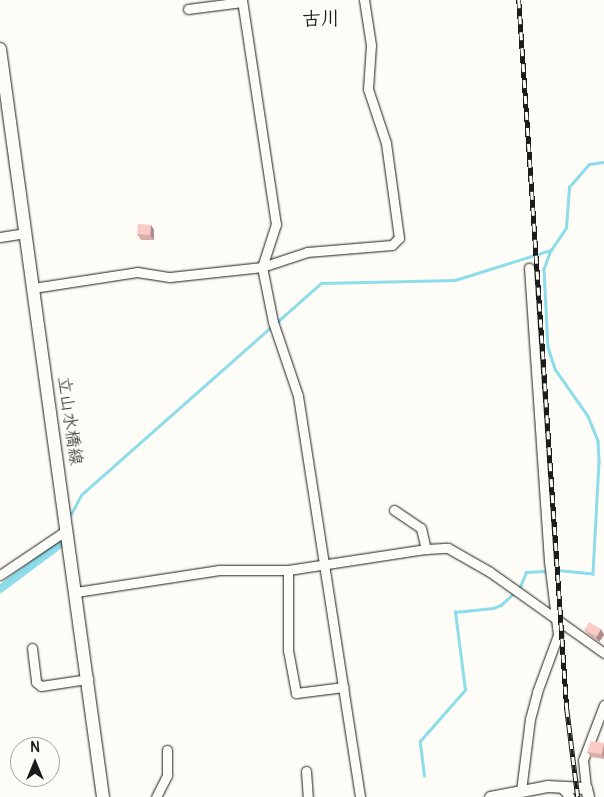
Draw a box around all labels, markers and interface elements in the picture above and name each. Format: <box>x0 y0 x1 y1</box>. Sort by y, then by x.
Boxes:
district label: 古川 <box>302 9 340 31</box>
street label: 立山水橋線 <box>52 375 86 467</box>
north arrow <box>10 737 60 787</box>
text: N <box>30 739 40 756</box>

